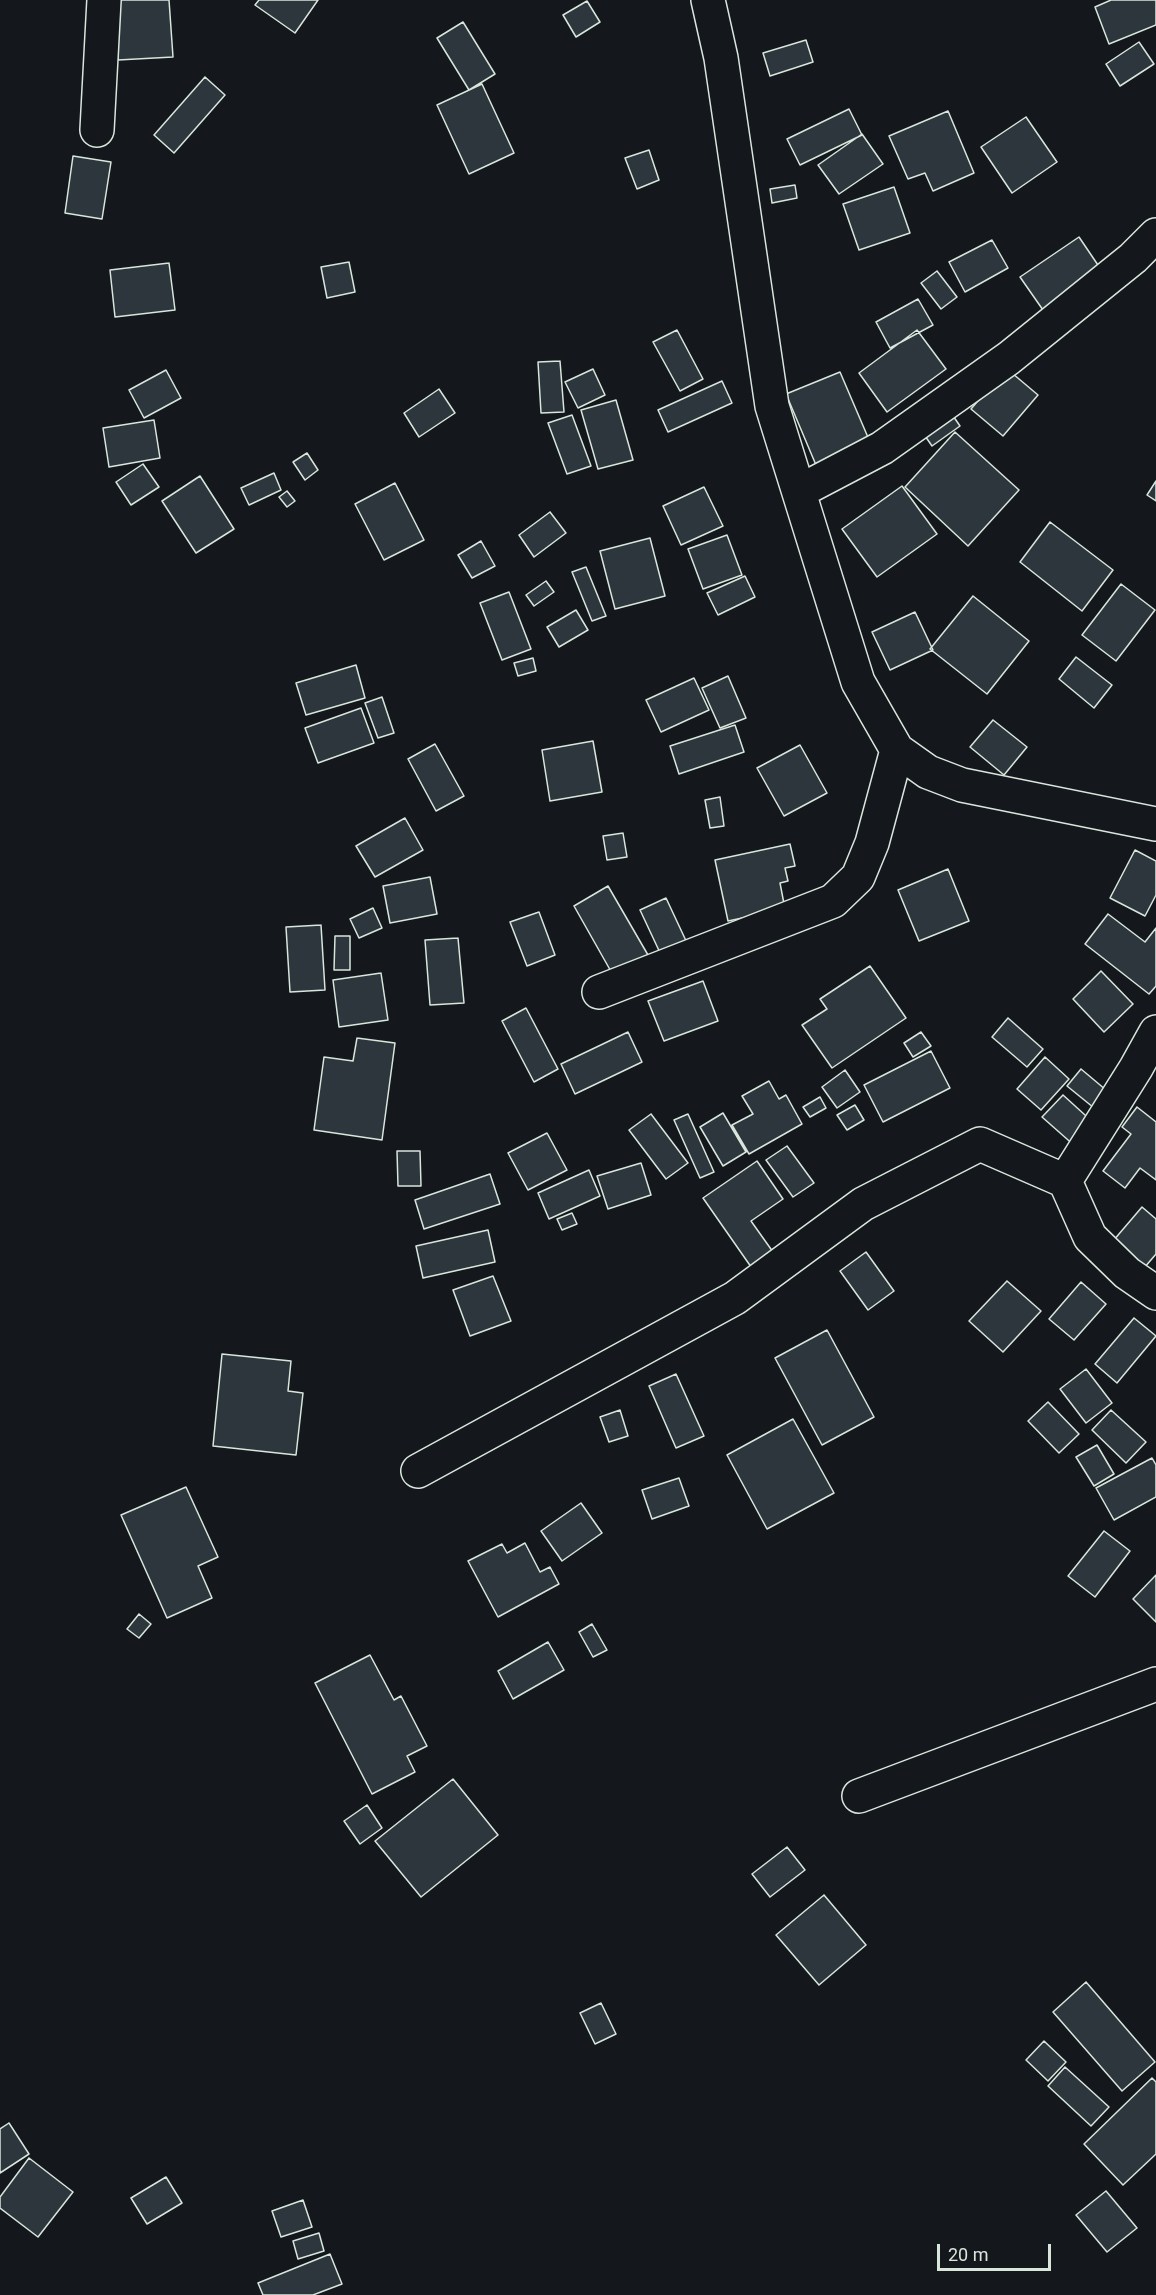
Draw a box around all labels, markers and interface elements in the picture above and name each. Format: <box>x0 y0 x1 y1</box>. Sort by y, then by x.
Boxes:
scale bar <box>940 2232 1054 2270</box>
text: 20 m <box>948 2244 988 2265</box>

